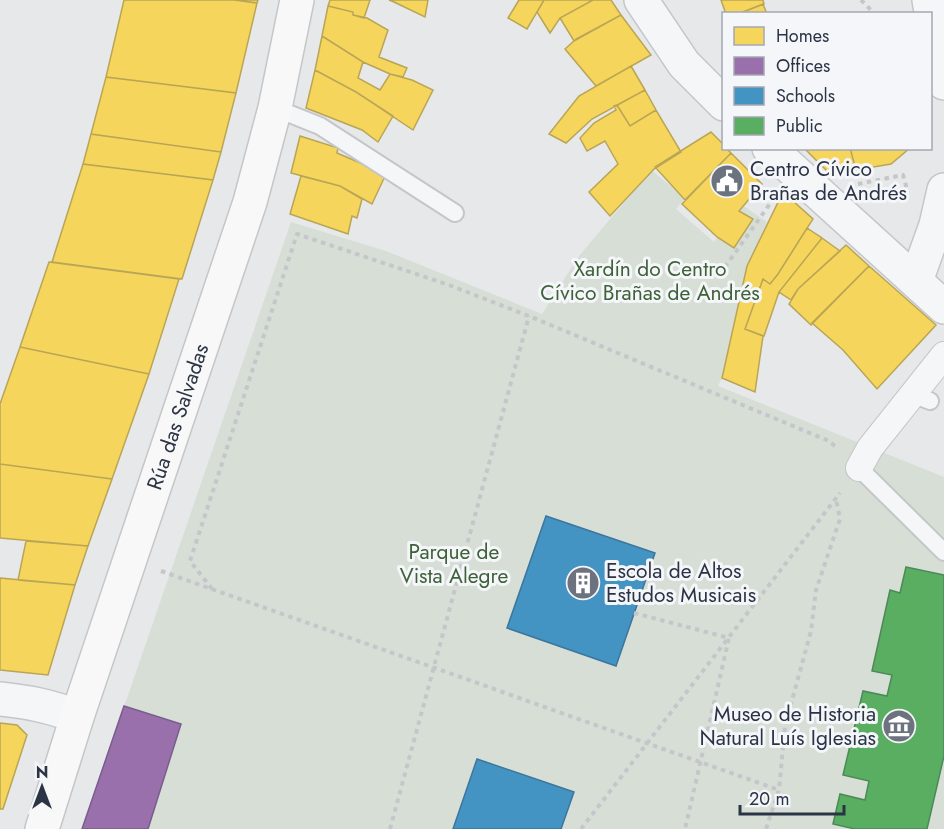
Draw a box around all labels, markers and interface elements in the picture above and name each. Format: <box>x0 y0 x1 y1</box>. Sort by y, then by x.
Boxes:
legend <box>722 12 932 150</box>
text: Homes <box>776 23 829 49</box>
text: Offices <box>776 53 830 79</box>
text: Schools <box>776 83 835 109</box>
text: Public <box>776 113 823 139</box>
place label: Centro Cívico Brañas de Andrés <box>750 154 907 208</box>
public building icon: Centro Cívico Brañas de Andrés <box>709 163 745 199</box>
park label: Xardín do Centro Cívico Brañas de Andrés <box>540 254 760 308</box>
street label: Rúa das Salvadas <box>139 340 216 494</box>
park label: Parque de Vista Alegre <box>400 537 508 591</box>
place label: Escola de Altos Estudos Musicais <box>606 556 756 610</box>
building icon: Escola de Altos Estudos Musicais <box>565 565 601 601</box>
place label: Museo de Historia Natural Luís Iglesias <box>700 699 876 753</box>
museum icon: Museo de Historia Natural Luís Iglesias <box>881 708 917 744</box>
north arrow <box>12 757 72 817</box>
text: N <box>36 761 48 784</box>
scale bar <box>740 778 844 816</box>
text: 20 m <box>749 786 789 812</box>

